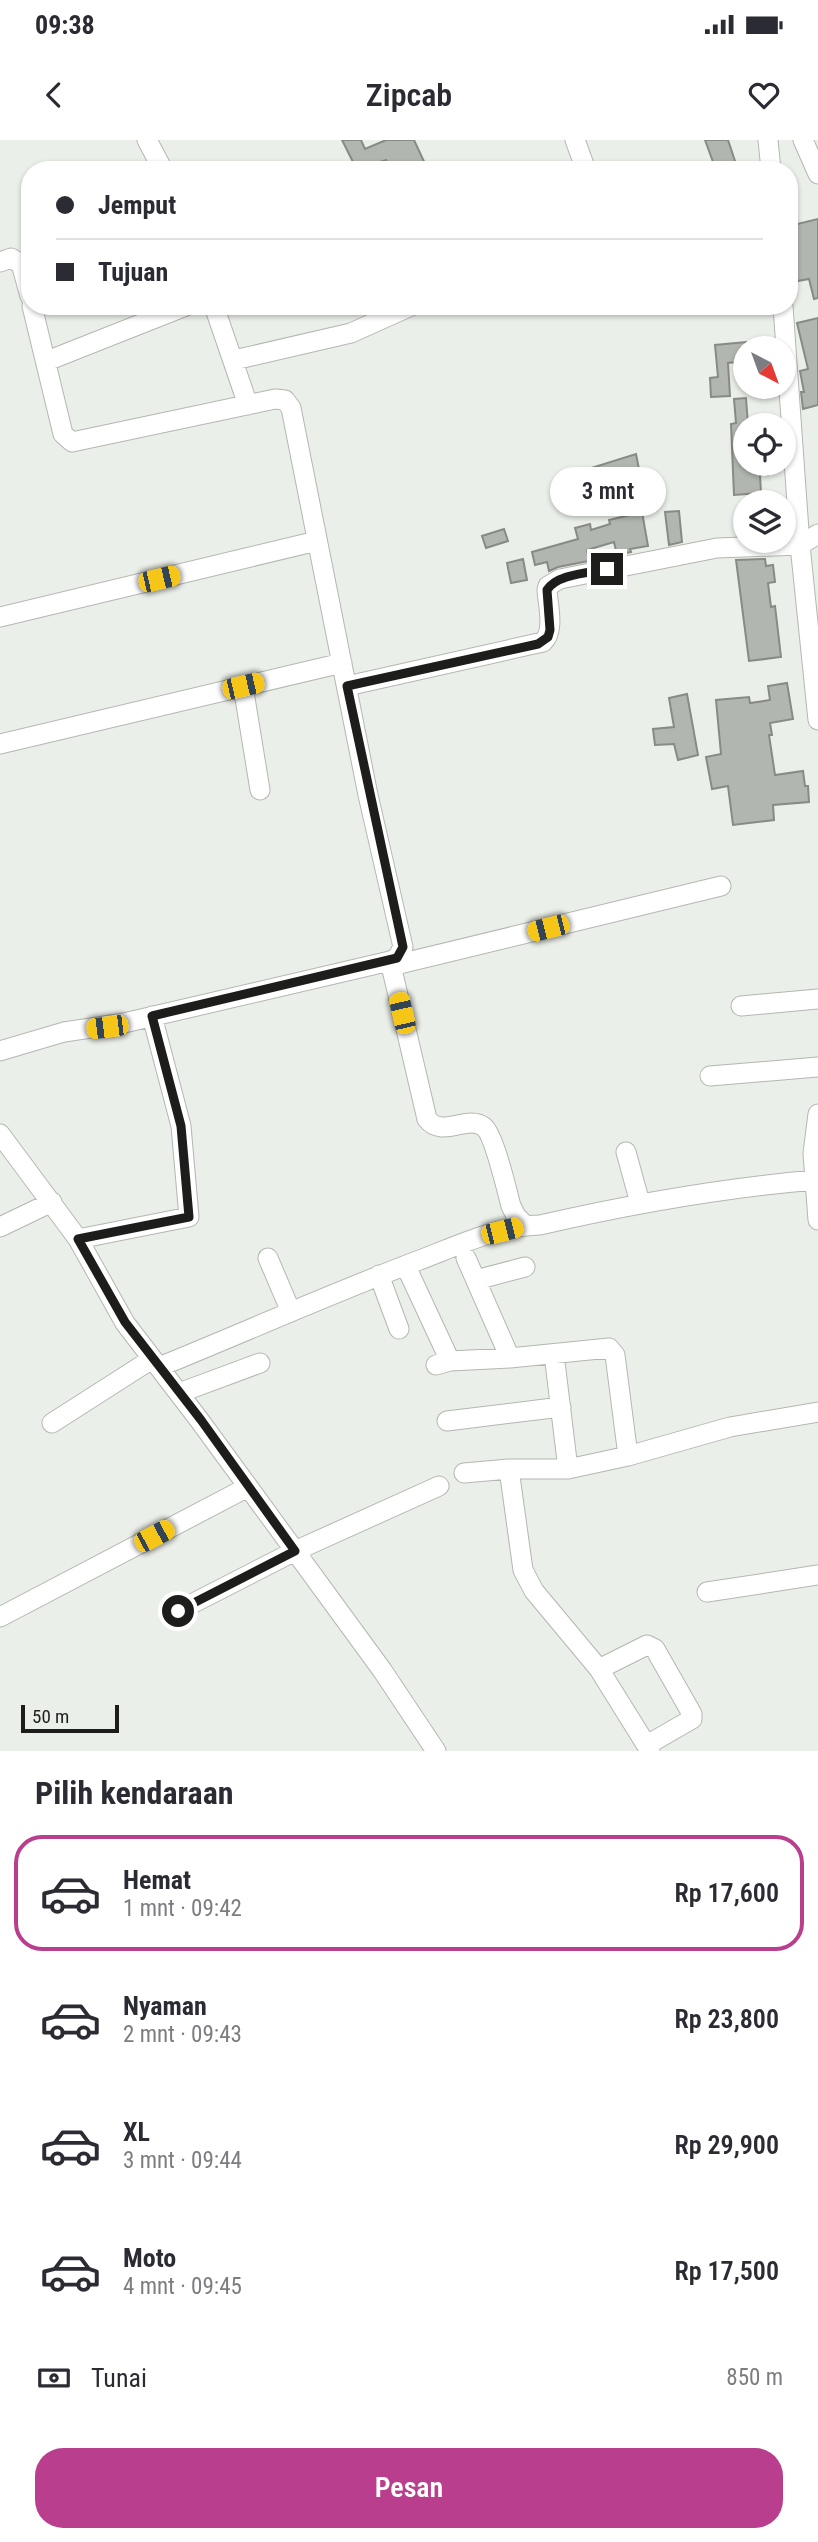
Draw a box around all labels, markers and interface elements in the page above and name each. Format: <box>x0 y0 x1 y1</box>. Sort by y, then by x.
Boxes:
text: 09:38 <box>35 10 95 40</box>
icon: back <box>35 76 73 114</box>
text: Zipcab <box>366 76 452 114</box>
icon: heart <box>745 76 783 114</box>
text: Jemput <box>98 190 176 220</box>
text: Tujuan <box>98 257 168 287</box>
north arrow <box>733 336 796 399</box>
map controls <box>733 336 796 553</box>
button: locate <box>733 413 796 476</box>
callout: 3 mnt <box>549 468 665 516</box>
text: 3 mnt <box>582 478 634 505</box>
button: layers <box>733 490 796 553</box>
route end <box>591 553 623 585</box>
car <box>137 564 182 594</box>
car <box>221 671 266 701</box>
car <box>526 913 571 943</box>
car <box>388 990 417 1036</box>
car <box>85 1014 130 1040</box>
car <box>480 1216 525 1246</box>
car <box>131 1517 178 1555</box>
route start <box>162 1595 194 1627</box>
scale bar <box>21 1702 119 1734</box>
text: 50 m <box>32 1705 69 1728</box>
text: Pilih kendaraan <box>35 1774 234 1812</box>
icon: car <box>39 1862 102 1925</box>
text: Hemat <box>123 1865 191 1895</box>
text: Rp 17,600 <box>674 1878 779 1908</box>
text: 1 mnt · 09:42 <box>123 1895 242 1922</box>
icon: car <box>39 1988 102 2051</box>
text: Nyaman <box>123 1991 207 2021</box>
text: Rp 23,800 <box>674 2004 779 2034</box>
text: 2 mnt · 09:43 <box>123 2021 242 2048</box>
icon: car <box>39 2114 102 2177</box>
text: XL <box>123 2117 150 2147</box>
text: Rp 29,900 <box>674 2130 779 2160</box>
text: 3 mnt · 09:44 <box>123 2147 242 2174</box>
icon: car <box>39 2240 102 2303</box>
text: Moto <box>123 2243 176 2273</box>
text: Rp 17,500 <box>674 2256 779 2286</box>
text: 4 mnt · 09:45 <box>123 2273 242 2300</box>
icon: cash <box>35 2359 73 2397</box>
text: Tunai <box>91 2363 147 2393</box>
text: 850 m <box>726 2364 783 2391</box>
button: Pesan <box>35 2448 783 2528</box>

